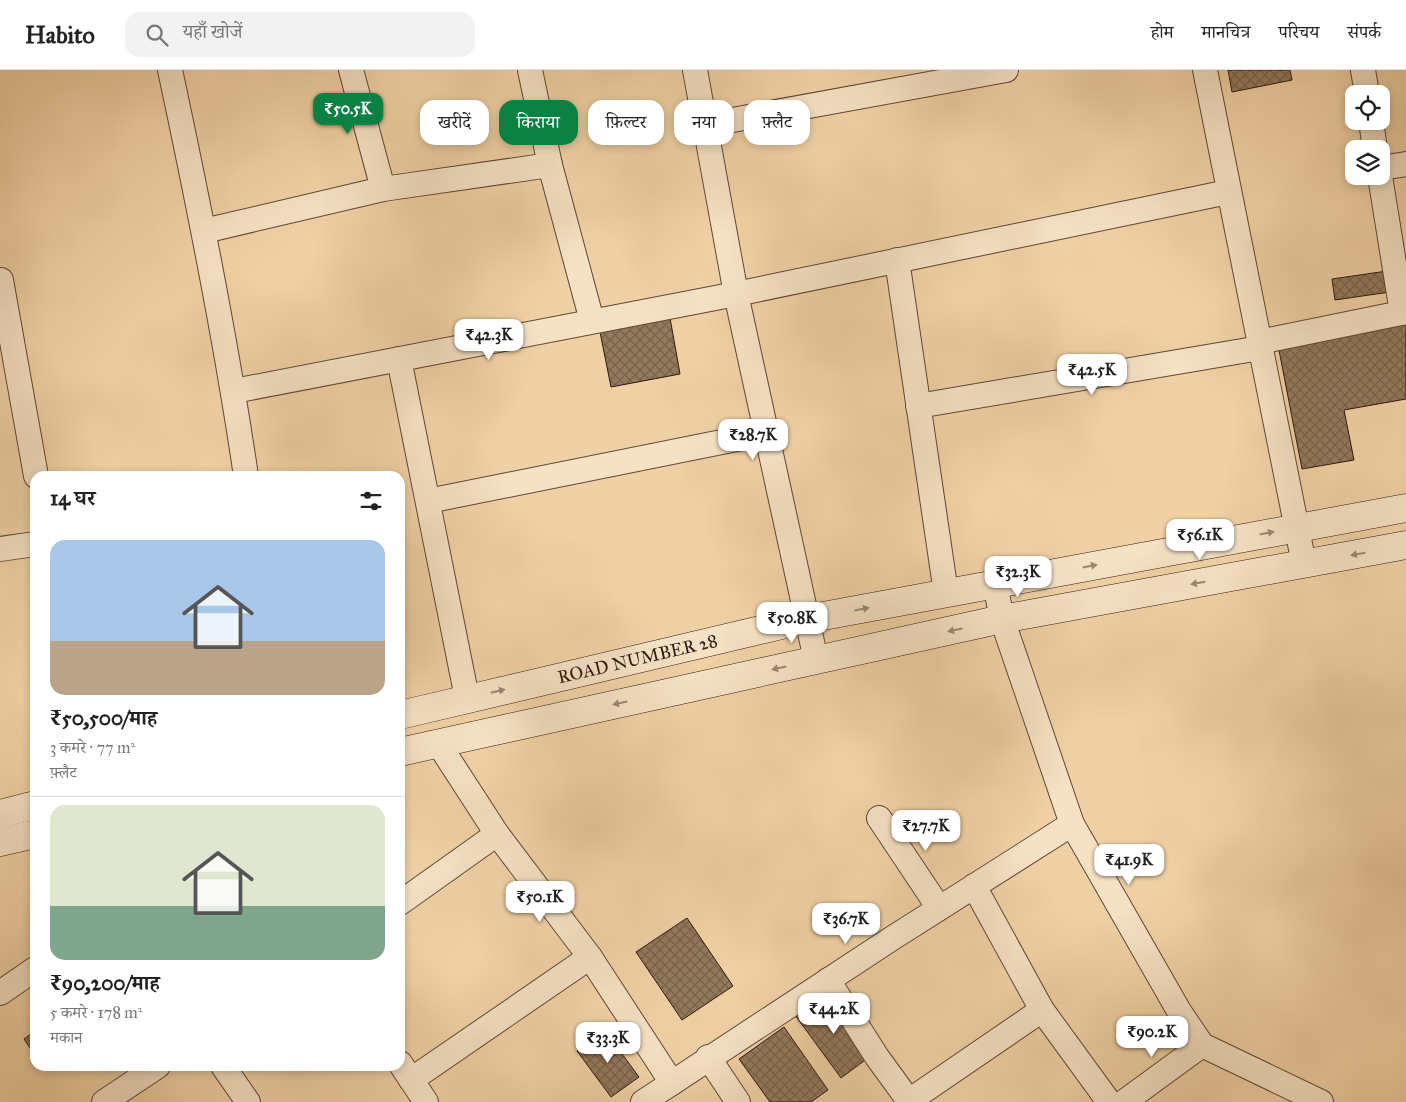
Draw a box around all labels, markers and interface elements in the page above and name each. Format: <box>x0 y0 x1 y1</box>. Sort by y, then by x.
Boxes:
search box <box>125 12 475 57</box>
text: Habito <box>25 20 95 50</box>
text: यहाँ खोजें <box>183 20 242 43</box>
icon: search <box>143 21 171 49</box>
text: होम <box>1151 21 1174 43</box>
text: मानचित्र <box>1202 21 1250 43</box>
text: परिचय <box>1278 21 1319 43</box>
text: संपर्क <box>1347 21 1381 43</box>
map controls <box>1345 85 1390 185</box>
button: locate <box>1345 85 1390 130</box>
pin: ₹50.5K <box>307 92 389 135</box>
text: ₹50.5K <box>324 99 372 118</box>
chip: खरीदें <box>420 100 489 145</box>
chip: किराया <box>499 100 578 145</box>
chip: फ़िल्टर <box>588 100 664 145</box>
chip: नया <box>674 100 734 145</box>
chip: फ़्लैट <box>744 100 810 145</box>
button: layers <box>1345 140 1390 185</box>
pin: ₹42.3K <box>448 318 530 361</box>
text: ₹42.3K <box>465 325 513 344</box>
pin: ₹42.5K <box>1051 354 1133 396</box>
text: ₹42.5K <box>1068 360 1116 379</box>
pin: ₹28.7K <box>712 418 794 461</box>
text: ₹28.7K <box>729 425 777 444</box>
text: 14 घर <box>50 485 95 511</box>
icon: filters <box>357 487 385 515</box>
pin: ₹56.1K <box>1159 518 1241 561</box>
text: ₹56.1K <box>1177 525 1223 544</box>
one-way arrow <box>1260 529 1276 537</box>
one-way arrow <box>1350 551 1366 559</box>
pin: ₹32.3K <box>977 556 1059 598</box>
text: ₹32.3K <box>996 562 1040 581</box>
one-way arrow <box>1083 562 1099 570</box>
icon: home <box>173 572 263 662</box>
one-way arrow <box>1190 580 1206 588</box>
pin: ₹50.8K <box>751 602 833 644</box>
one-way arrow <box>854 604 870 612</box>
text: ₹50.8K <box>768 608 816 627</box>
one-way arrow <box>946 626 962 634</box>
street label: ROAD NUMBER 28 <box>555 629 720 688</box>
one-way arrow <box>771 664 786 672</box>
one-way arrow <box>491 687 506 695</box>
one-way arrow <box>613 699 628 707</box>
text: ₹50,500/माह <box>50 705 157 731</box>
text: 3 कमरे · 77 m² <box>50 738 135 757</box>
text: फ़्लैट <box>50 763 77 782</box>
pin: ₹27.7K <box>885 810 967 852</box>
text: ₹27.7K <box>902 816 950 835</box>
icon: home <box>173 838 263 928</box>
pin: ₹41.9K <box>1088 844 1170 886</box>
text: ₹41.9K <box>1105 850 1153 869</box>
pin: ₹50.1K <box>499 880 581 923</box>
text: ₹50.1K <box>517 887 563 906</box>
pin: ₹36.7K <box>805 902 887 945</box>
text: ₹36.7K <box>823 909 869 928</box>
text: ₹90,200/माह <box>50 970 160 996</box>
pin: ₹44.2K <box>793 992 875 1035</box>
text: ₹44.2K <box>809 999 859 1018</box>
text: 5 कमरे · 178 m² <box>50 1003 142 1022</box>
pin: ₹90.2K <box>1111 1016 1193 1058</box>
pin: ₹33.3K <box>567 1022 649 1064</box>
text: ₹90.2K <box>1127 1022 1177 1041</box>
text: मकान <box>50 1028 82 1047</box>
text: ₹33.3K <box>587 1028 629 1047</box>

